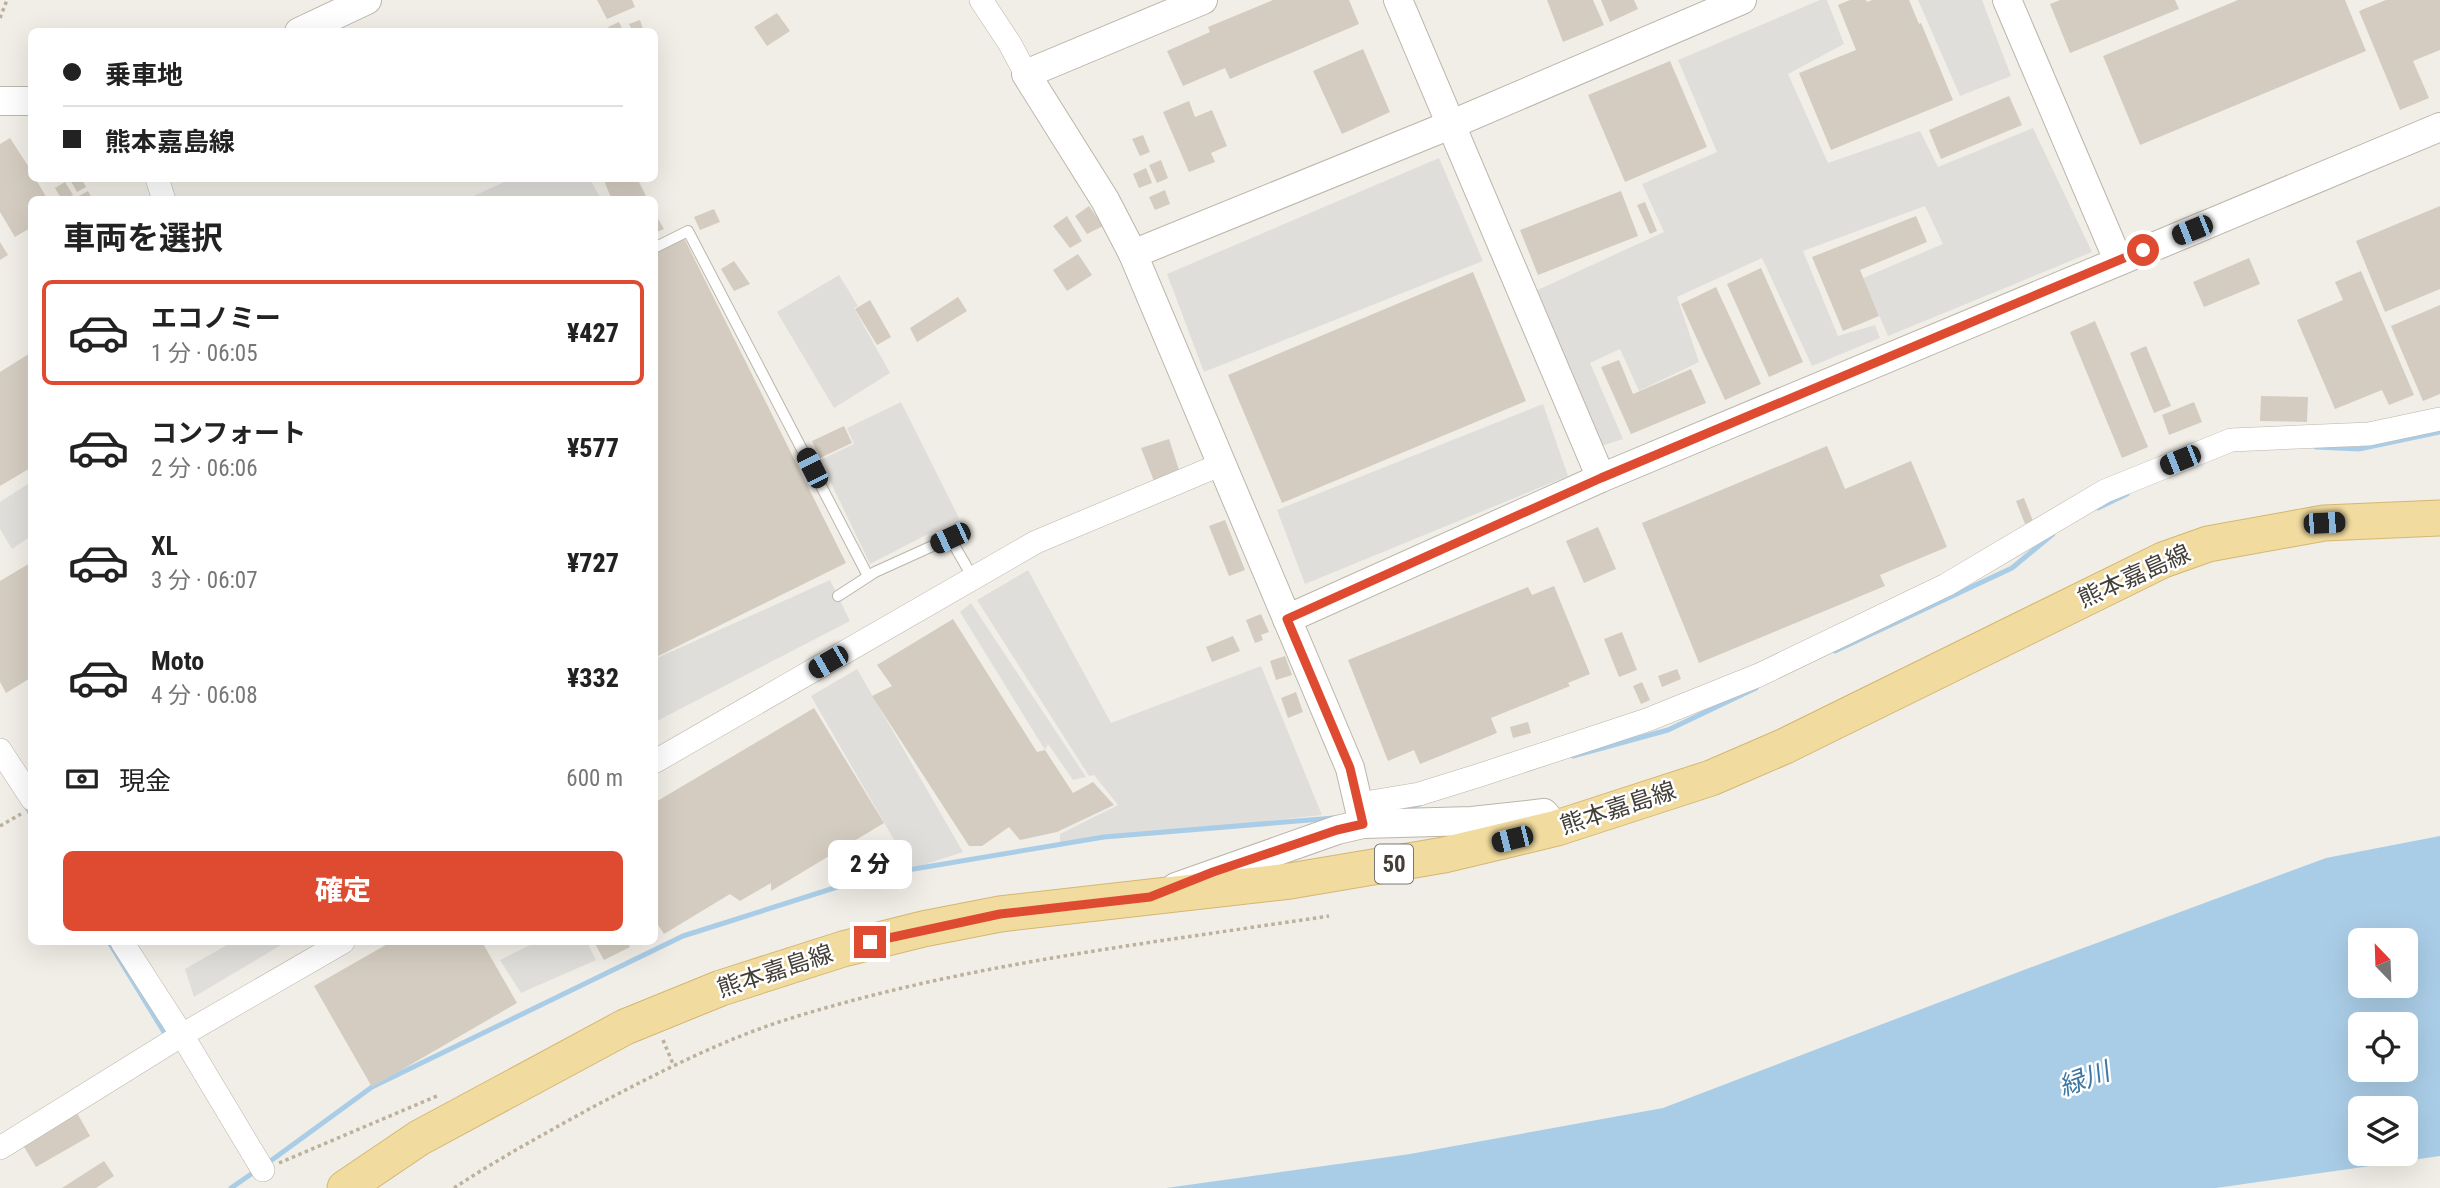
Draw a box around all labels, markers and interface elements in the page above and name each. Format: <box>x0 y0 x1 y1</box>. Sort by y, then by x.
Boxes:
text: 乗車地 <box>105 60 183 90</box>
text: 熊本嘉島線 <box>105 127 235 157</box>
car <box>2169 212 2216 248</box>
text: 車両を選択 <box>63 219 223 257</box>
route start <box>2127 234 2159 266</box>
icon: car <box>67 301 130 364</box>
text: エコノミー <box>151 303 281 333</box>
text: ¥427 <box>567 318 619 348</box>
text: 1 分 · 06:05 <box>151 340 258 367</box>
icon: car <box>67 416 130 479</box>
text: コンフォート <box>151 418 306 448</box>
text: ¥577 <box>567 433 619 463</box>
car <box>2157 442 2204 478</box>
car <box>794 445 831 491</box>
text: 2 分 · 06:06 <box>151 455 258 482</box>
car <box>2303 511 2346 535</box>
car <box>927 520 974 556</box>
icon: car <box>67 531 130 594</box>
text: XL <box>151 531 178 561</box>
street label: 熊本嘉島線 <box>2073 539 2195 613</box>
text: ¥727 <box>567 548 619 578</box>
text: 3 分 · 06:07 <box>151 567 258 594</box>
car <box>805 642 852 682</box>
icon: car <box>67 646 130 709</box>
text: Moto <box>151 646 204 676</box>
text: ¥332 <box>567 663 619 693</box>
text: 4 分 · 06:08 <box>151 682 258 709</box>
icon: cash <box>63 760 101 798</box>
text: 600 m <box>566 765 623 792</box>
text: 現金 <box>119 766 171 796</box>
street label: 熊本嘉島線 <box>1557 776 1679 840</box>
car <box>1490 824 1535 854</box>
callout: 2 分 <box>828 841 912 890</box>
road number: 50 <box>1375 844 1413 884</box>
button: 確定 <box>63 851 623 931</box>
text: 2 分 <box>850 851 890 878</box>
route end <box>854 926 886 958</box>
north arrow <box>2348 928 2418 998</box>
map controls <box>2348 928 2418 1166</box>
street label: 熊本嘉島線 <box>714 939 836 1003</box>
button: locate <box>2348 1012 2418 1082</box>
water label: 緑川 <box>2054 1055 2116 1102</box>
button: layers <box>2348 1096 2418 1166</box>

